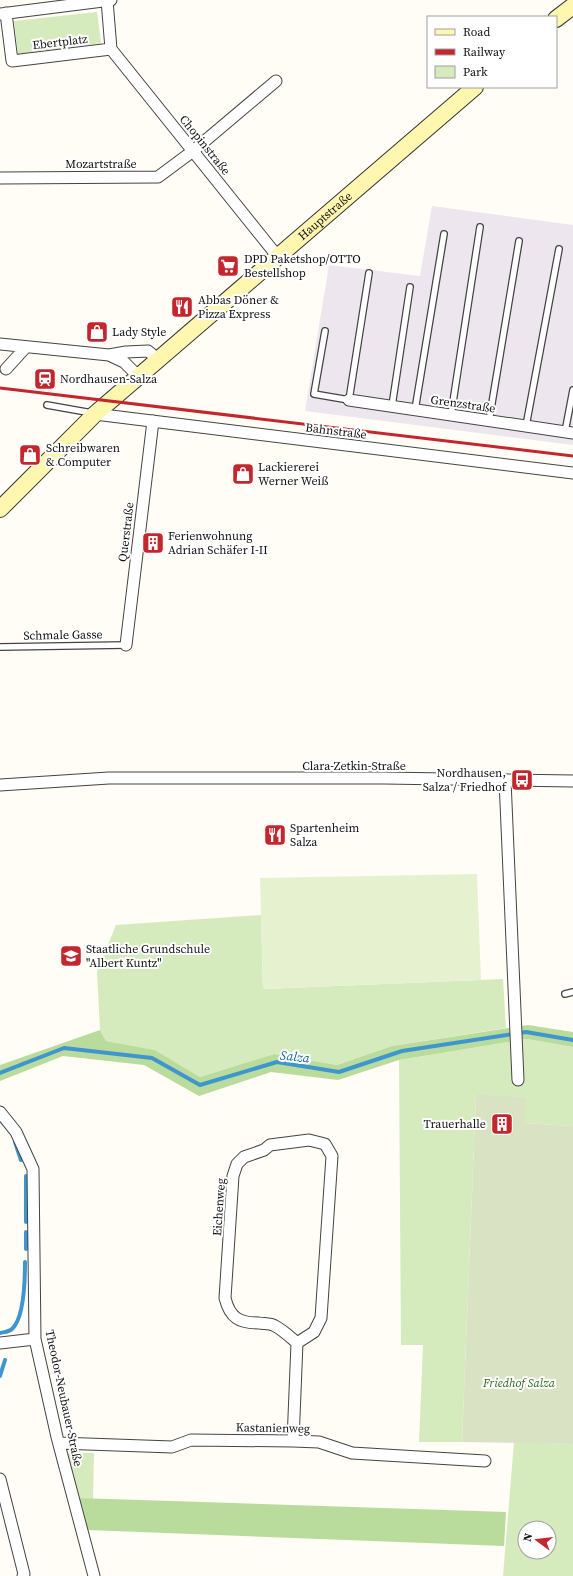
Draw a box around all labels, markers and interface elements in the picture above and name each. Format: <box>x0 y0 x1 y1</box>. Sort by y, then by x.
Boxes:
legend <box>427 16 557 88</box>
text: Road <box>463 24 490 40</box>
street label: Ebertplatz <box>32 31 89 53</box>
text: Railway <box>463 44 506 60</box>
text: Park <box>463 64 488 80</box>
street label: Chopinstraße <box>176 112 234 178</box>
street label: Mozartstraße <box>65 156 137 172</box>
street label: Hauptstraße <box>295 188 356 244</box>
place label: DPD Paketshop/OTTO Bestellshop <box>244 251 361 281</box>
supermarket icon: DPD Paketshop/OTTO Bestellshop <box>215 253 241 279</box>
place label: Abbas Döner & Pizza Express <box>198 292 279 322</box>
restaurant icon: Abbas Döner & Pizza Express <box>169 294 195 320</box>
shop icon: Lady Style <box>84 319 110 345</box>
place label: Lady Style <box>112 324 166 340</box>
station icon: Nordhausen-Salza <box>32 366 58 392</box>
place label: Nordhausen-Salza <box>60 371 158 387</box>
street label: Grenzstraße <box>430 392 496 416</box>
street label: Bahnstraße <box>304 419 368 443</box>
place label: Schreibwaren & Computer <box>46 440 120 470</box>
shop icon: Schreibwaren & Computer <box>17 442 43 468</box>
place label: Lackiererei Werner Weiß <box>258 459 328 489</box>
shop icon: Lackiererei Werner Weiß <box>230 461 256 487</box>
street label: Querstraße <box>114 501 138 563</box>
place label: Ferienwohnung Adrian Schäfer I-II <box>168 528 268 558</box>
building icon: Ferienwohnung Adrian Schäfer I-II <box>140 530 166 556</box>
street label: Schmale Gasse <box>23 626 103 644</box>
street label: Clara-Zetkin-Straße <box>302 758 406 774</box>
place label: Nordhausen, Salza / Friedhof <box>423 765 508 795</box>
bus stop icon: Nordhausen, Salza / Friedhof <box>509 767 535 793</box>
place label: Spartenheim Salza <box>290 820 360 850</box>
restaurant icon: Spartenheim Salza <box>262 822 288 848</box>
place label: Staatliche Grundschule "Albert Kuntz" <box>86 941 210 971</box>
school or university icon: Staatliche Grundschule "Albert Kuntz" <box>58 943 84 969</box>
water label: Salza <box>279 1046 311 1067</box>
building icon: Trauerhalle <box>489 1111 515 1137</box>
place label: Trauerhalle <box>424 1116 486 1132</box>
street label: Eichenweg <box>209 1177 229 1237</box>
street label: Theodor-Neubauer-Straße <box>42 1328 86 1468</box>
park label: Friedhof Salza <box>482 1375 556 1391</box>
street label: Kastanienweg <box>236 1419 310 1437</box>
north arrow <box>517 1520 557 1560</box>
text: N <box>520 1532 536 1543</box>

